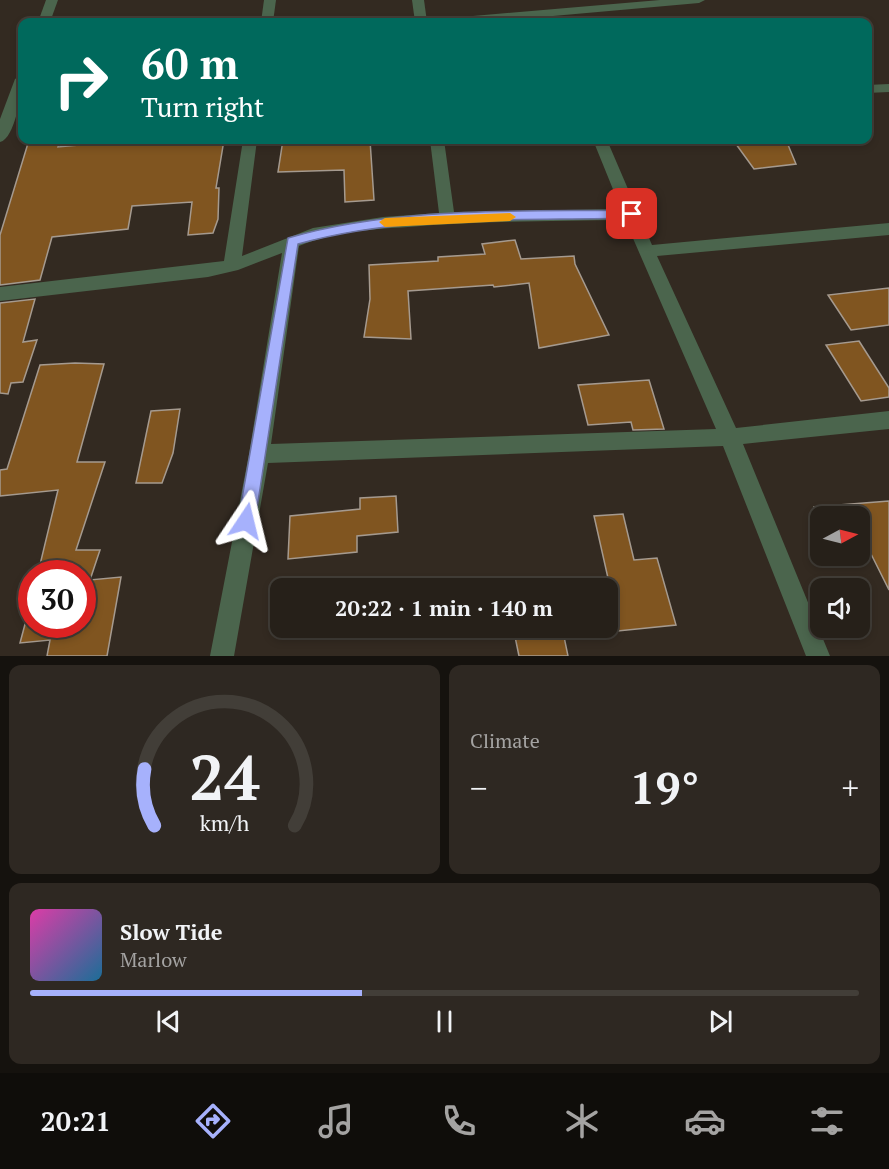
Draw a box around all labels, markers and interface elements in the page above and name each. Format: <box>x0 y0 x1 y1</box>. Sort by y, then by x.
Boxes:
text: 60 m <box>141 35 239 91</box>
icon: right <box>42 42 120 120</box>
text: Turn right <box>141 89 264 125</box>
pin <box>606 188 657 239</box>
icon: arrive <box>615 197 648 230</box>
position arrow <box>214 489 278 553</box>
north arrow <box>810 506 870 566</box>
map controls <box>810 506 870 638</box>
speed limit sign: 30 <box>18 560 96 638</box>
button: sound <box>810 578 870 638</box>
text: 20:22 · 1 min · 140 m <box>335 593 553 622</box>
text: Climate <box>470 727 540 754</box>
text: 24 <box>189 735 260 818</box>
text: 19° <box>630 757 699 817</box>
text: − <box>470 766 488 809</box>
text: + <box>841 766 859 809</box>
text: km/h <box>200 810 250 838</box>
text: Slow Tide <box>120 917 223 946</box>
text: Marlow <box>120 946 187 973</box>
icon: previous <box>152 1005 185 1038</box>
icon: pause <box>428 1005 461 1038</box>
icon: next <box>704 1005 737 1038</box>
icon: directions <box>192 1100 234 1142</box>
icon: music <box>315 1100 357 1142</box>
icon: phone <box>438 1100 480 1142</box>
icon: climate <box>561 1100 603 1142</box>
icon: car <box>684 1100 726 1142</box>
icon: filters <box>806 1100 848 1142</box>
text: 20:21 <box>40 1103 111 1139</box>

